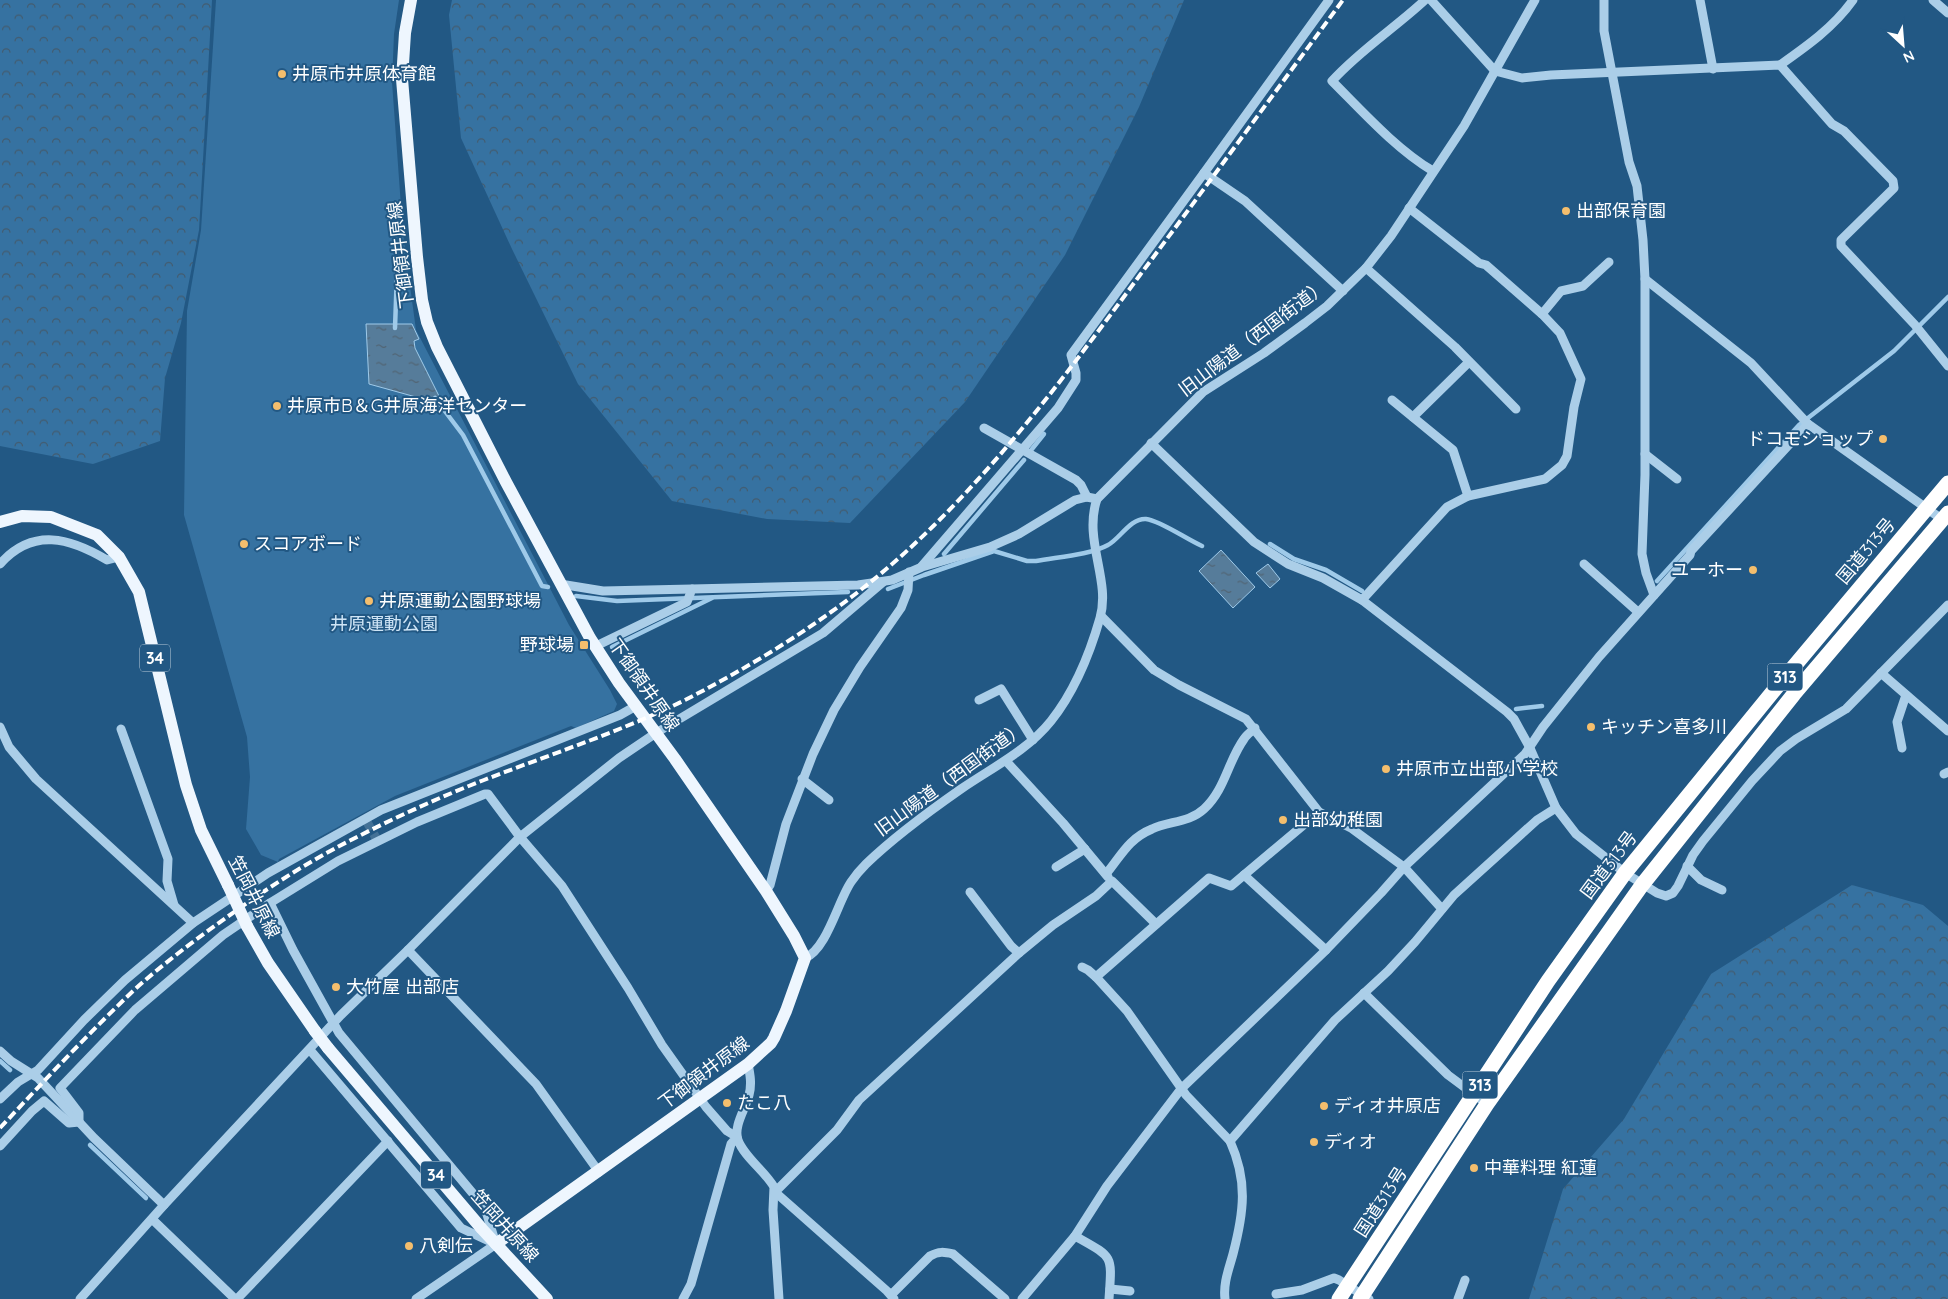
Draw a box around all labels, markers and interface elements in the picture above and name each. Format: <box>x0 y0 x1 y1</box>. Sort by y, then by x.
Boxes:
north arrow <box>1878 20 1928 70</box>
text: N <box>1900 46 1917 67</box>
place label: 井原市井原体育館 <box>292 62 436 85</box>
marker: 井原市井原体育館 <box>276 68 288 80</box>
place label: 出部保育園 <box>1576 199 1666 222</box>
street label: 下御領井原線 <box>383 200 418 310</box>
marker: 出部保育園 <box>1560 205 1572 217</box>
street label: 旧山陽道（西国街道） <box>1174 274 1331 401</box>
place label: 井原市B＆G井原海洋センター <box>287 394 527 417</box>
marker: 井原市B＆G井原海洋センター <box>271 400 283 412</box>
place label: ドコモショップ <box>1747 427 1873 450</box>
marker: ドコモショップ <box>1877 433 1889 445</box>
street label: 国道313号 <box>1831 513 1900 589</box>
place label: スコアボード <box>254 532 362 555</box>
marker: スコアボード <box>238 538 250 550</box>
place label: ユーホー <box>1671 558 1743 581</box>
marker: ユーホー <box>1747 564 1759 576</box>
place label: 井原運動公園野球場 <box>379 589 541 612</box>
marker: 井原運動公園野球場 <box>363 595 375 607</box>
park label: 井原運動公園 <box>330 612 438 635</box>
place label: 野球場 <box>520 633 574 656</box>
street label: 下御領井原線 <box>604 634 685 736</box>
marker: 野球場 <box>578 639 590 651</box>
road number: 34 <box>140 644 170 671</box>
road number: 313 <box>1768 664 1802 690</box>
place label: キッチン喜多川 <box>1601 715 1727 738</box>
street label: 旧山陽道（西国街道） <box>870 716 1029 841</box>
marker: キッチン喜多川 <box>1585 721 1597 733</box>
place label: 井原市立出部小学校 <box>1396 757 1558 780</box>
marker: 井原市立出部小学校 <box>1380 763 1392 775</box>
place label: 出部幼稚園 <box>1293 808 1383 831</box>
marker: 出部幼稚園 <box>1277 814 1289 826</box>
street label: 国道313号 <box>1575 826 1642 903</box>
street label: 笠岡井原線 <box>224 851 285 942</box>
place label: 大竹屋 出部店 <box>346 975 459 998</box>
marker: 大竹屋 出部店 <box>330 981 342 993</box>
street label: 下御領井原線 <box>654 1031 754 1114</box>
road number: 313 <box>1462 1072 1498 1098</box>
place label: たこ八 <box>737 1091 791 1114</box>
place label: ディオ井原店 <box>1334 1094 1441 1117</box>
marker: たこ八 <box>721 1097 733 1109</box>
marker: ディオ井原店 <box>1318 1100 1330 1112</box>
place label: ディオ <box>1324 1130 1377 1153</box>
marker: ディオ <box>1308 1136 1320 1148</box>
place label: 中華料理 紅蓮 <box>1484 1156 1597 1179</box>
road number: 34 <box>421 1162 451 1188</box>
street label: 国道313号 <box>1349 1162 1412 1241</box>
marker: 中華料理 紅蓮 <box>1468 1162 1480 1174</box>
street label: 笠岡井原線 <box>467 1185 544 1267</box>
place label: 八剣伝 <box>419 1234 473 1257</box>
marker: 八剣伝 <box>403 1240 415 1252</box>

